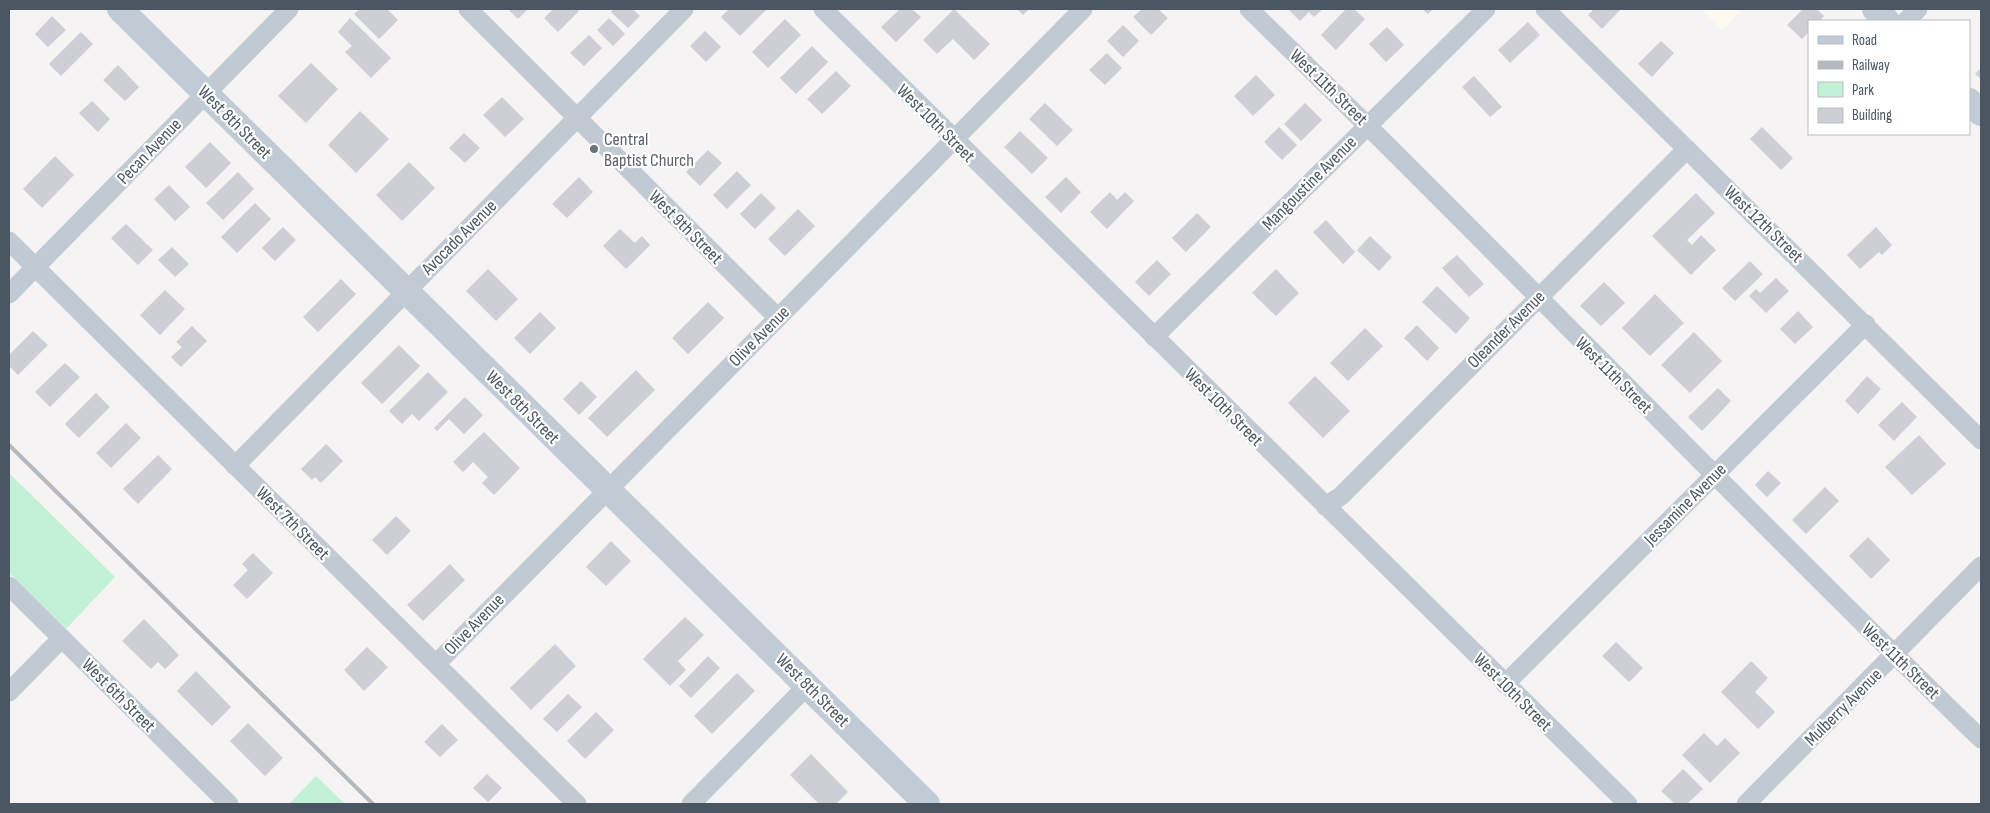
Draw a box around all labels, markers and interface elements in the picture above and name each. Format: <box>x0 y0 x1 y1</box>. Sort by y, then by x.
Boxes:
legend <box>1808 20 1970 135</box>
text: Road <box>1852 31 1877 50</box>
street label: West 11th Street <box>1285 45 1372 130</box>
text: Railway <box>1852 56 1890 75</box>
street label: West 10th Street <box>892 80 979 167</box>
street label: West 8th Street <box>193 81 276 164</box>
text: Park <box>1852 81 1874 100</box>
text: Building <box>1852 106 1892 125</box>
street label: Pecan Avenue <box>113 114 186 189</box>
place label: Central Baptist Church <box>604 129 694 171</box>
street label: Mangoustine Avenue <box>1258 132 1361 235</box>
marker: Central Baptist Church <box>588 143 600 155</box>
street label: West 12th Street <box>1720 182 1808 267</box>
street label: West 9th Street <box>644 186 727 269</box>
street label: Avocado Avenue <box>417 195 501 280</box>
street label: Oleander Avenue <box>1463 286 1549 372</box>
street label: Olive Avenue <box>725 302 794 371</box>
street label: West 11th Street <box>1571 333 1657 418</box>
street label: West 10th Street <box>1180 364 1267 451</box>
street label: West 8th Street <box>481 366 564 449</box>
street label: Jessamine Avenue <box>1639 459 1731 550</box>
street label: West 7th Street <box>252 482 334 565</box>
street label: Olive Avenue <box>440 589 509 659</box>
street label: West 11th Street <box>1857 619 1944 704</box>
street label: West 8th Street <box>771 649 854 732</box>
street label: West 10th Street <box>1469 649 1556 736</box>
street label: West 6th Street <box>77 654 160 737</box>
street label: Mulberry Avenue <box>1800 664 1886 750</box>

